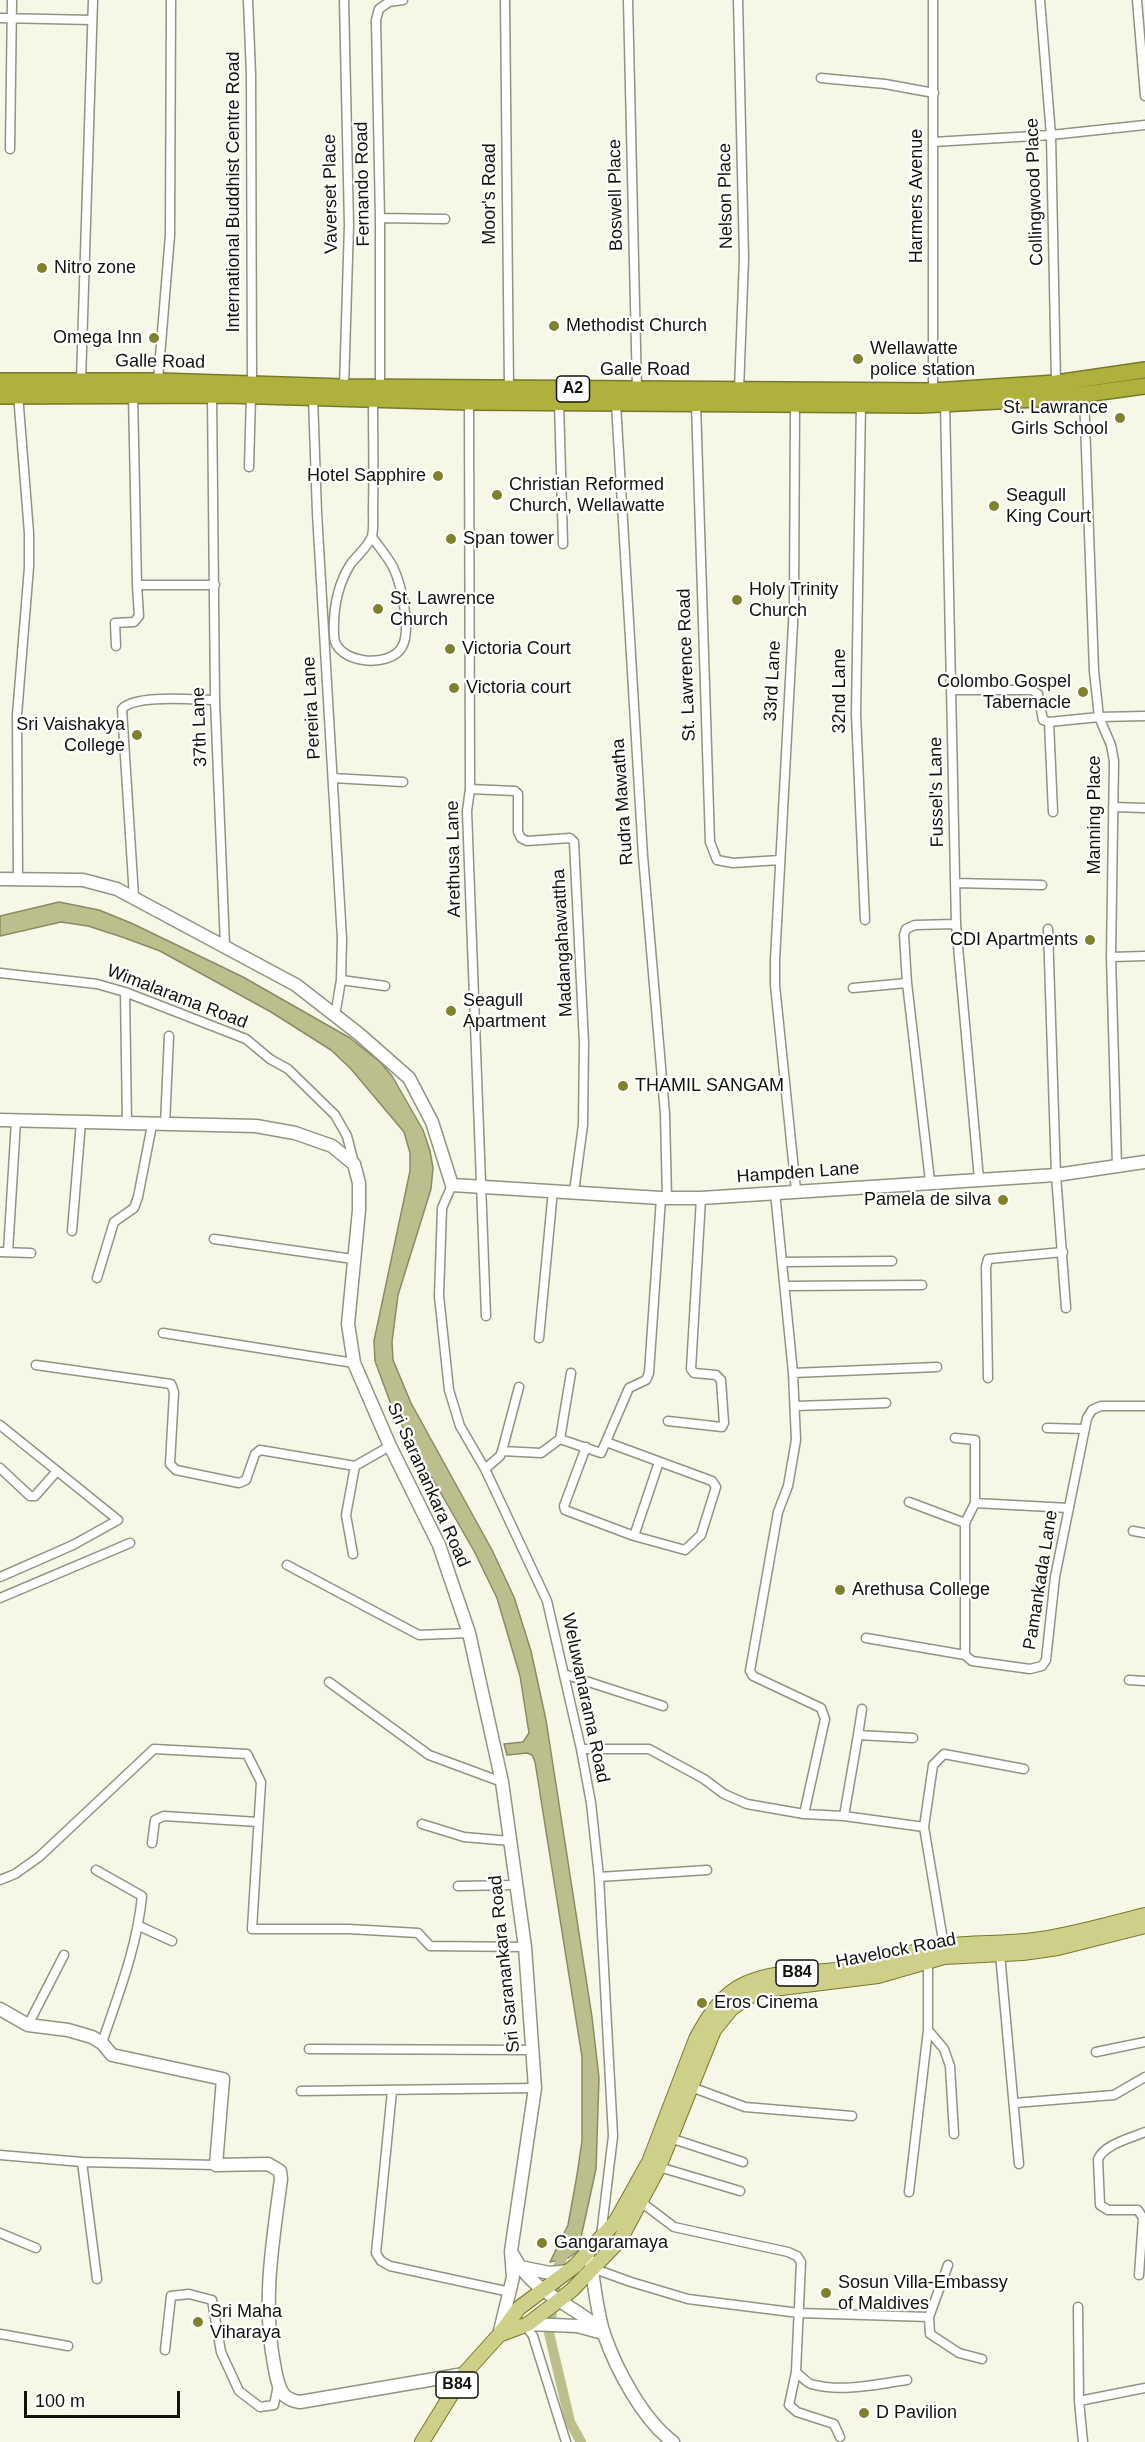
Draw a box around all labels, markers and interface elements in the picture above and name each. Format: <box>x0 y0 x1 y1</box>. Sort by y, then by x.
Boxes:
street label: International Buddhist Centre Road <box>223 51 245 333</box>
street label: Collingwood Place <box>1022 118 1048 266</box>
street label: Fernando Road <box>351 121 375 247</box>
street label: Harmers Avenue <box>906 129 928 263</box>
street label: Vaverset Place <box>319 134 343 254</box>
street label: Boswell Place <box>604 139 628 251</box>
street label: Moor's Road <box>479 143 501 245</box>
street label: Nelson Place <box>714 143 738 249</box>
place label: Nitro zone <box>54 257 136 279</box>
marker: Nitro zone <box>35 261 49 275</box>
place label: Methodist Church <box>566 315 707 337</box>
marker: Methodist Church <box>547 319 561 333</box>
place label: Omega Inn <box>53 327 142 349</box>
marker: Omega Inn <box>147 331 161 345</box>
place label: Wellawatte police station <box>870 338 975 380</box>
street label: Galle Road <box>115 350 205 374</box>
marker: Wellawatte police station <box>851 352 865 366</box>
street label: Galle Road <box>600 359 690 381</box>
road number: A2 <box>556 376 590 402</box>
place label: St. Lawrance Girls School <box>1003 397 1108 440</box>
marker: St. Lawrance Girls School <box>1113 411 1127 425</box>
place label: Hotel Sapphire <box>307 465 426 487</box>
marker: Hotel Sapphire <box>431 469 445 483</box>
place label: Christian Reformed Church, Wellawatte <box>509 474 665 516</box>
place label: Seagull King Court <box>1006 485 1091 528</box>
marker: Christian Reformed Church, Wellawatte <box>490 488 504 502</box>
marker: Seagull King Court <box>987 499 1001 513</box>
place label: Span tower <box>463 528 554 550</box>
marker: Span tower <box>444 532 458 546</box>
place label: Holy Trinity Church <box>749 579 838 622</box>
place label: St. Lawrence Church <box>390 588 495 630</box>
street label: St. Lawrence Road <box>674 588 700 742</box>
marker: Holy Trinity Church <box>730 593 744 607</box>
marker: St. Lawrence Church <box>371 602 385 616</box>
place label: Victoria Court <box>462 638 571 660</box>
street label: 33rd Lane <box>760 640 786 722</box>
marker: Victoria Court <box>443 642 457 656</box>
street label: 32nd Lane <box>829 648 851 734</box>
street label: Pereira Lane <box>299 656 325 760</box>
place label: Colombo Gospel Tabernacle <box>937 671 1071 714</box>
place label: Victoria court <box>466 677 571 699</box>
marker: Victoria court <box>447 681 461 695</box>
marker: Colombo Gospel Tabernacle <box>1076 685 1090 699</box>
street label: 37th Lane <box>188 687 212 767</box>
place label: Sri Vaishakya College <box>16 714 125 756</box>
marker: Sri Vaishakya College <box>130 728 144 742</box>
street label: Fussel's Lane <box>925 737 949 847</box>
street label: Rudra Mawatha <box>608 738 638 866</box>
street label: Manning Place <box>1084 755 1106 875</box>
street label: Arethusa Lane <box>442 800 466 918</box>
street label: Madangahawattha <box>548 868 578 1018</box>
place label: CDI Apartments <box>950 929 1078 951</box>
marker: CDI Apartments <box>1083 933 1097 947</box>
street label: Wimalarama Road <box>104 960 250 1034</box>
place label: Seagull Apartment <box>463 990 546 1032</box>
marker: Seagull Apartment <box>444 1004 458 1018</box>
place label: THAMIL SANGAM <box>635 1075 784 1097</box>
marker: THAMIL SANGAM <box>616 1079 630 1093</box>
street label: Hampden Lane <box>736 1158 860 1188</box>
place label: Pamela de silva <box>864 1189 991 1211</box>
marker: Pamela de silva <box>996 1193 1010 1207</box>
street label: Sri Saranankara Road <box>382 1399 474 1571</box>
street label: Pamankada Lane <box>1019 1509 1063 1651</box>
place label: Arethusa College <box>852 1579 990 1601</box>
marker: Arethusa College <box>833 1583 847 1597</box>
street label: Weluwanarama Road <box>556 1611 614 1785</box>
street label: Sri Saranankara Road <box>485 1874 525 2054</box>
street label: Havelock Road <box>834 1929 958 1973</box>
road number: B84 <box>776 1960 818 1986</box>
place label: Eros Cinema <box>714 1992 818 2014</box>
marker: Eros Cinema <box>695 1996 709 2010</box>
place label: Gangaramaya <box>554 2232 668 2254</box>
marker: Gangaramaya <box>535 2236 549 2250</box>
place label: Sosun Villa-Embassy of Maldives <box>838 2272 1008 2314</box>
marker: Sosun Villa-Embassy of Maldives <box>819 2286 833 2300</box>
place label: Sri Maha Viharaya <box>210 2301 282 2344</box>
marker: Sri Maha Viharaya <box>191 2315 205 2329</box>
road number: B84 <box>436 2372 478 2398</box>
scale bar <box>27 2379 183 2417</box>
text: 100 m <box>35 2391 85 2411</box>
place label: D Pavilion <box>876 2402 957 2424</box>
marker: D Pavilion <box>857 2406 871 2420</box>

